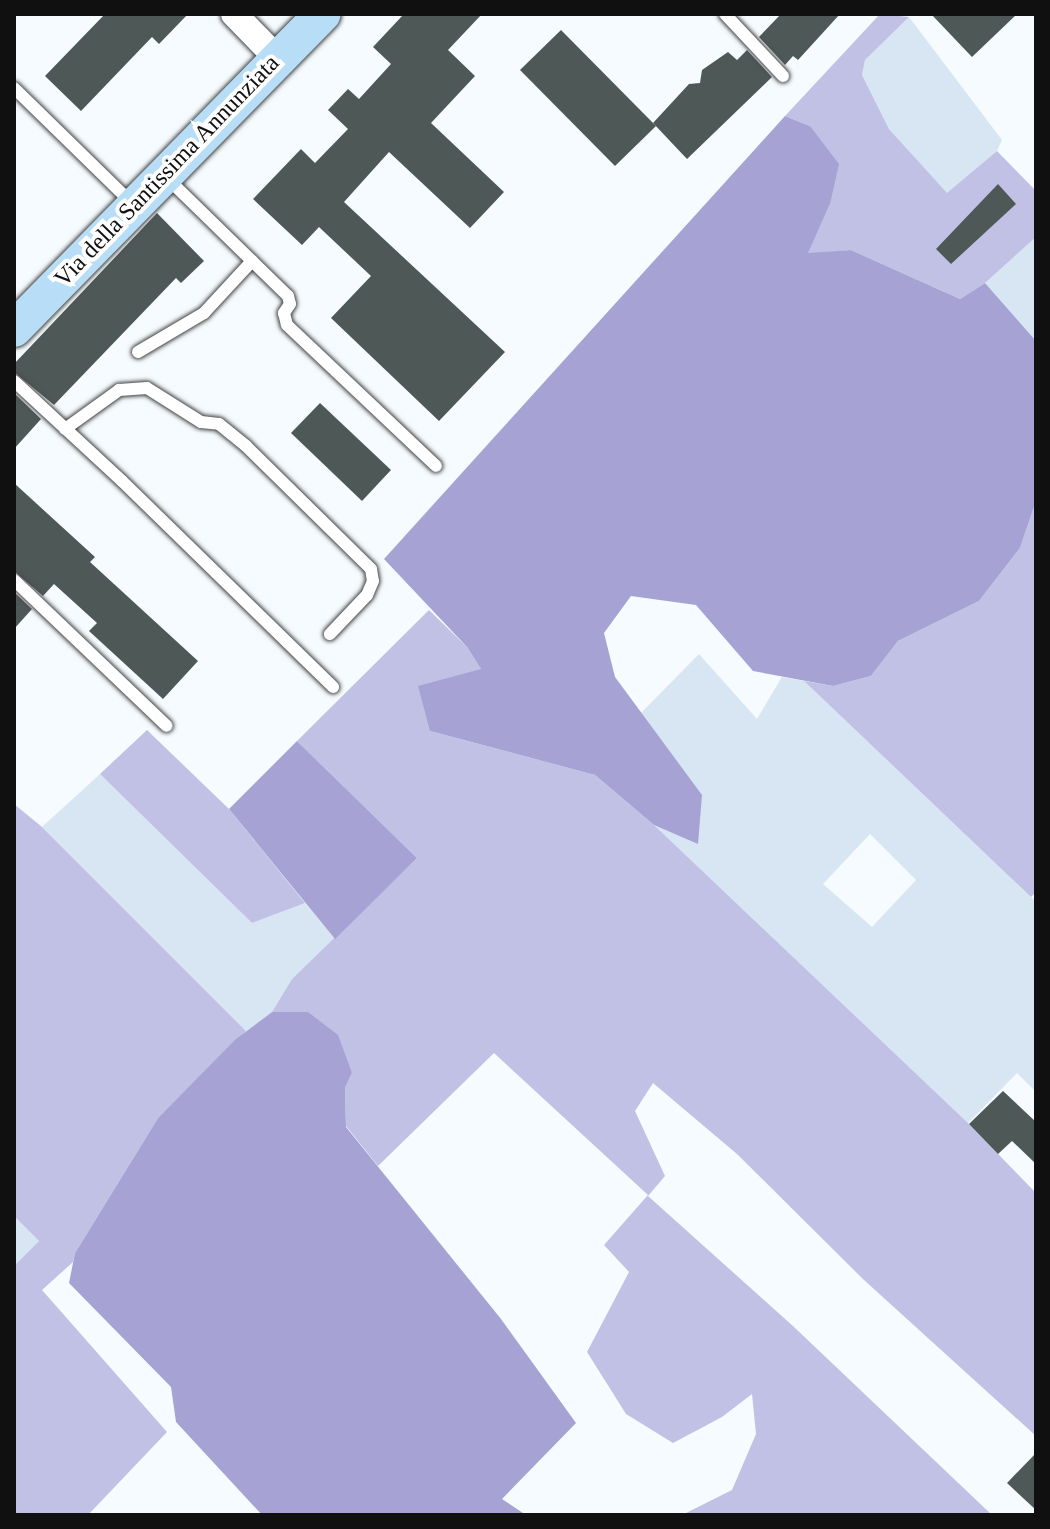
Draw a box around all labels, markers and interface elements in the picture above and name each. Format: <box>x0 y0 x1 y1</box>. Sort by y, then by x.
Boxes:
street label: Via della Santissima Annunziata <box>48 49 286 293</box>

